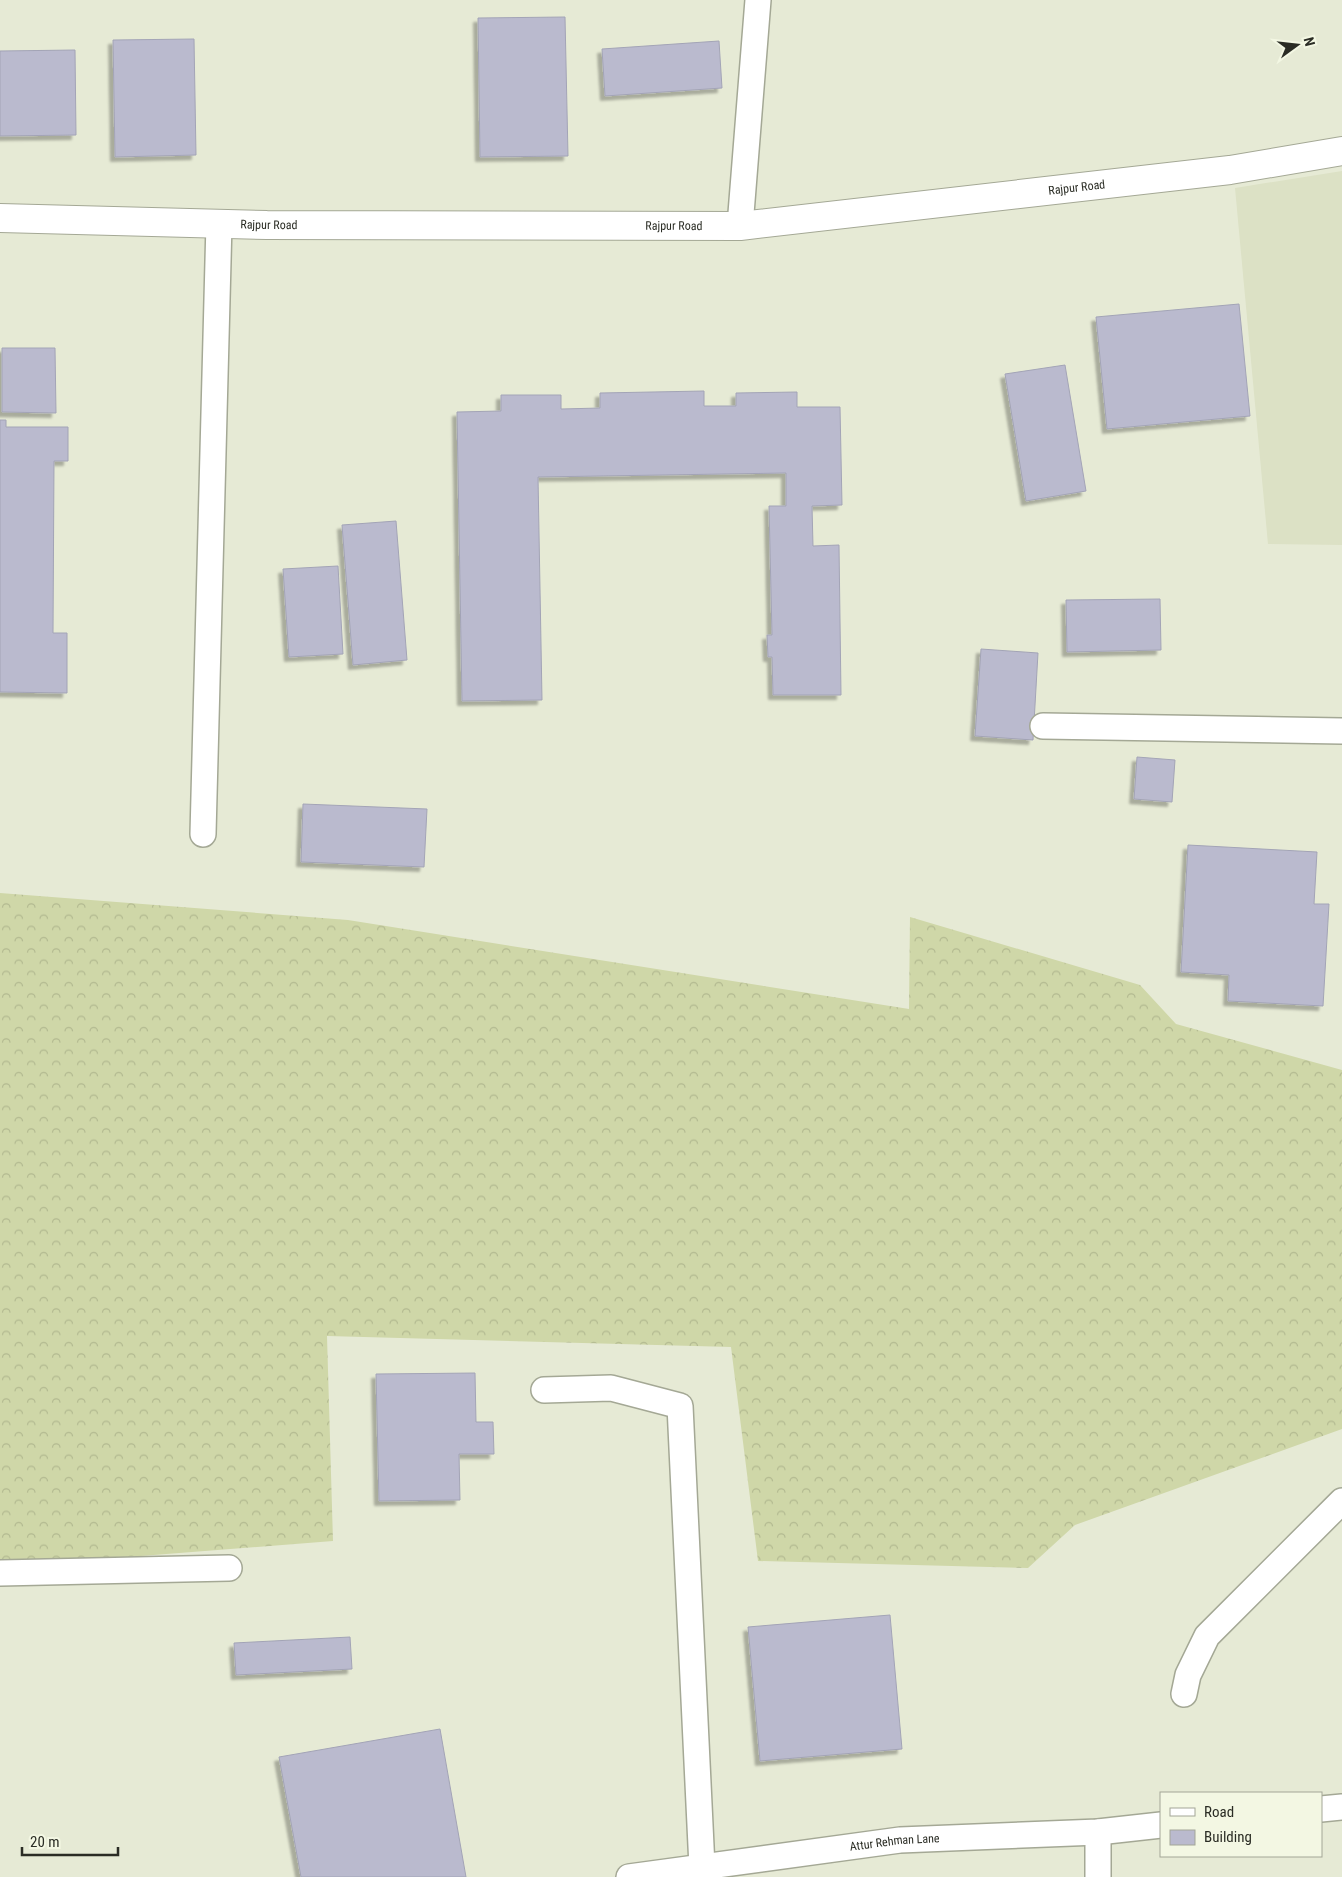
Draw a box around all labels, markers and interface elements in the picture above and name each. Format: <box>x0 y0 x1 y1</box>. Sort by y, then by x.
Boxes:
north arrow <box>1272 20 1322 70</box>
text: N <box>1301 35 1318 48</box>
street label: Rajpur Road <box>1048 177 1106 198</box>
street label: Rajpur Road <box>240 217 298 232</box>
street label: Rajpur Road <box>645 219 703 233</box>
legend <box>1160 1792 1322 1857</box>
text: Road <box>1204 1803 1234 1821</box>
scale bar <box>22 1824 119 1856</box>
text: Building <box>1204 1828 1252 1846</box>
street label: Attur Rehman Lane <box>849 1831 940 1854</box>
text: 20 m <box>30 1833 60 1851</box>

